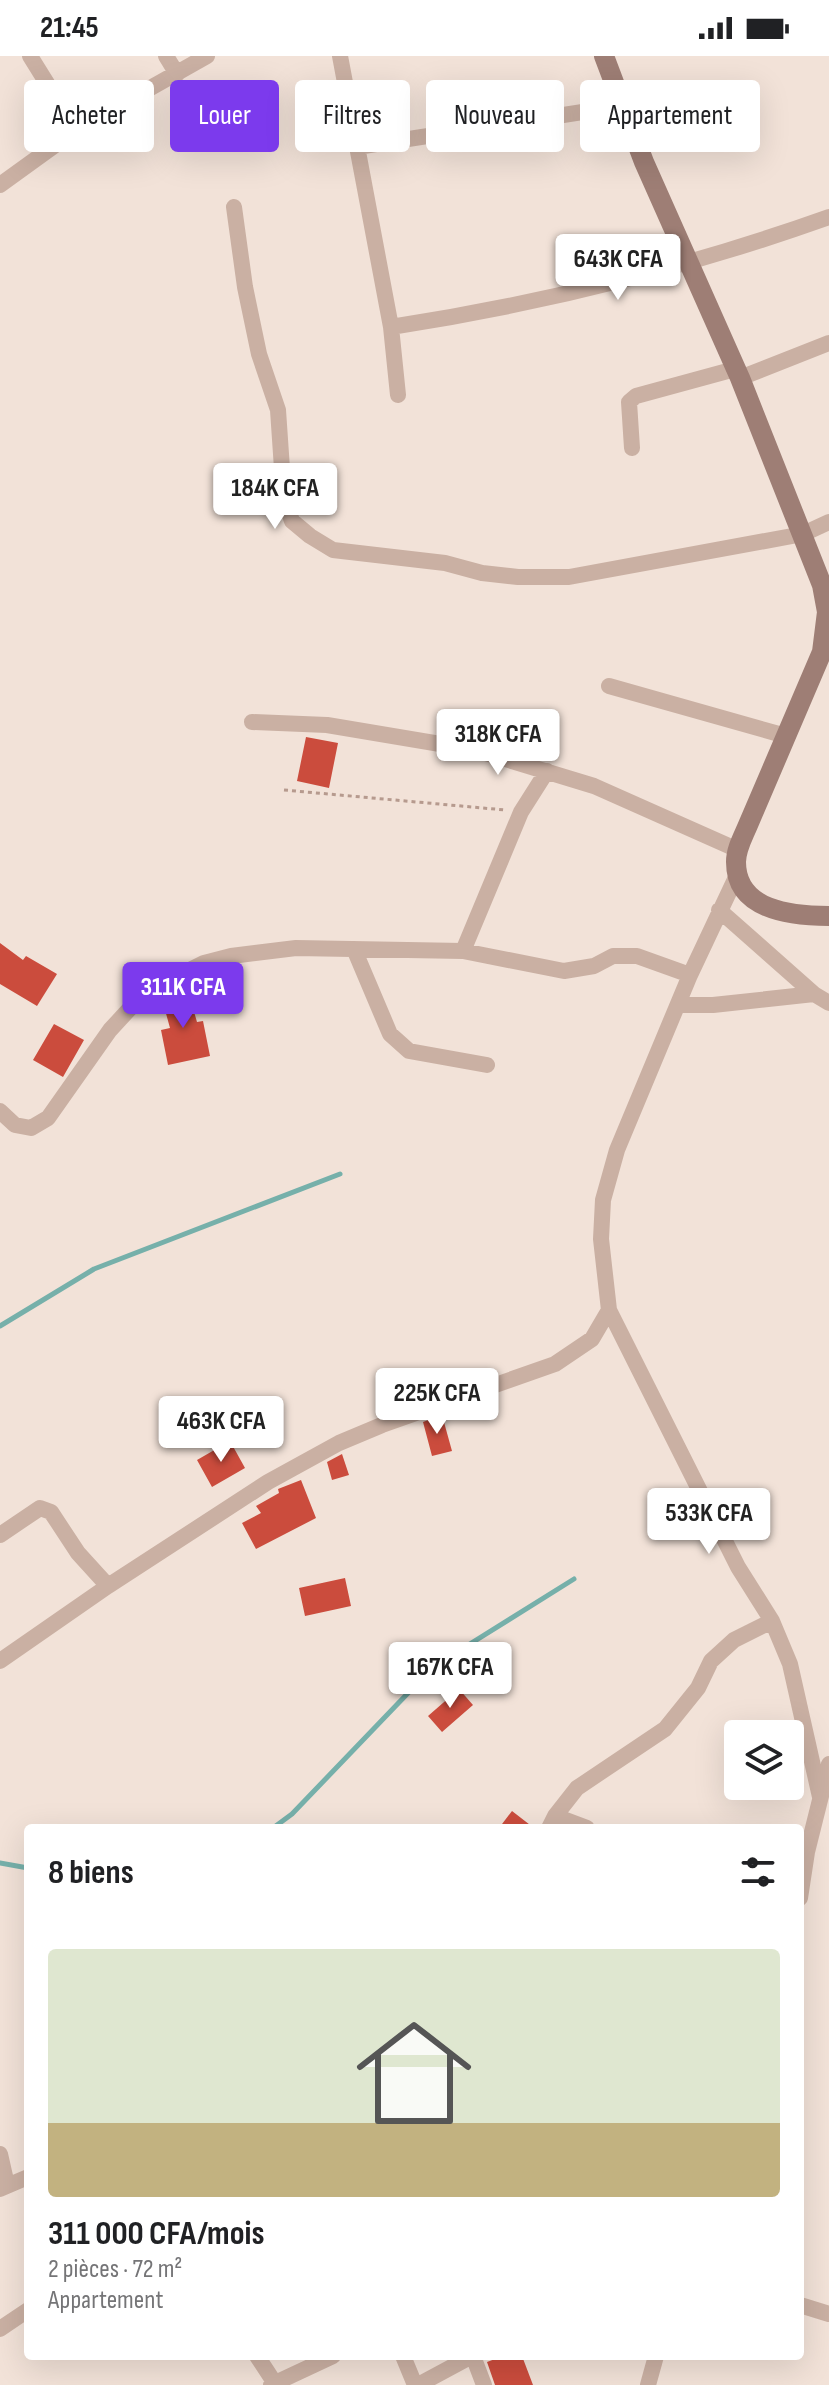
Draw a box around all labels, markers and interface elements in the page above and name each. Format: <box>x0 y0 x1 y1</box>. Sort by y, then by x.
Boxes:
text: 21:45 <box>40 10 99 46</box>
chip: Acheter <box>24 80 154 152</box>
chip: Louer <box>170 80 279 152</box>
chip: Filtres <box>295 80 410 152</box>
chip: Nouveau <box>426 80 564 152</box>
chip: Appartement <box>580 80 760 152</box>
pin: 643K CFA <box>535 234 701 302</box>
text: 643K CFA <box>573 244 663 275</box>
pin: 184K CFA <box>192 463 358 531</box>
text: 184K CFA <box>231 473 319 504</box>
pin: 318K CFA <box>415 709 581 777</box>
text: 318K CFA <box>455 719 541 750</box>
pin: 311K CFA <box>100 962 266 1030</box>
text: 311K CFA <box>140 972 226 1003</box>
pin: 225K CFA <box>354 1368 520 1436</box>
text: 225K CFA <box>394 1378 480 1409</box>
pin: 463K CFA <box>138 1396 304 1464</box>
text: 463K CFA <box>177 1406 265 1437</box>
pin: 533K CFA <box>626 1488 792 1556</box>
text: 533K CFA <box>665 1498 753 1529</box>
pin: 167K CFA <box>367 1642 533 1710</box>
text: 167K CFA <box>407 1652 493 1683</box>
map controls <box>724 1720 804 1800</box>
button: layers <box>724 1720 804 1800</box>
icon: filters <box>736 1850 780 1894</box>
text: 8 biens <box>48 1852 134 1893</box>
icon: home <box>342 2001 486 2145</box>
text: 311 000 CFA/mois <box>48 2213 264 2254</box>
text: 2 pièces · 72 m² <box>48 2254 182 2285</box>
text: Appartement <box>48 2285 163 2316</box>

